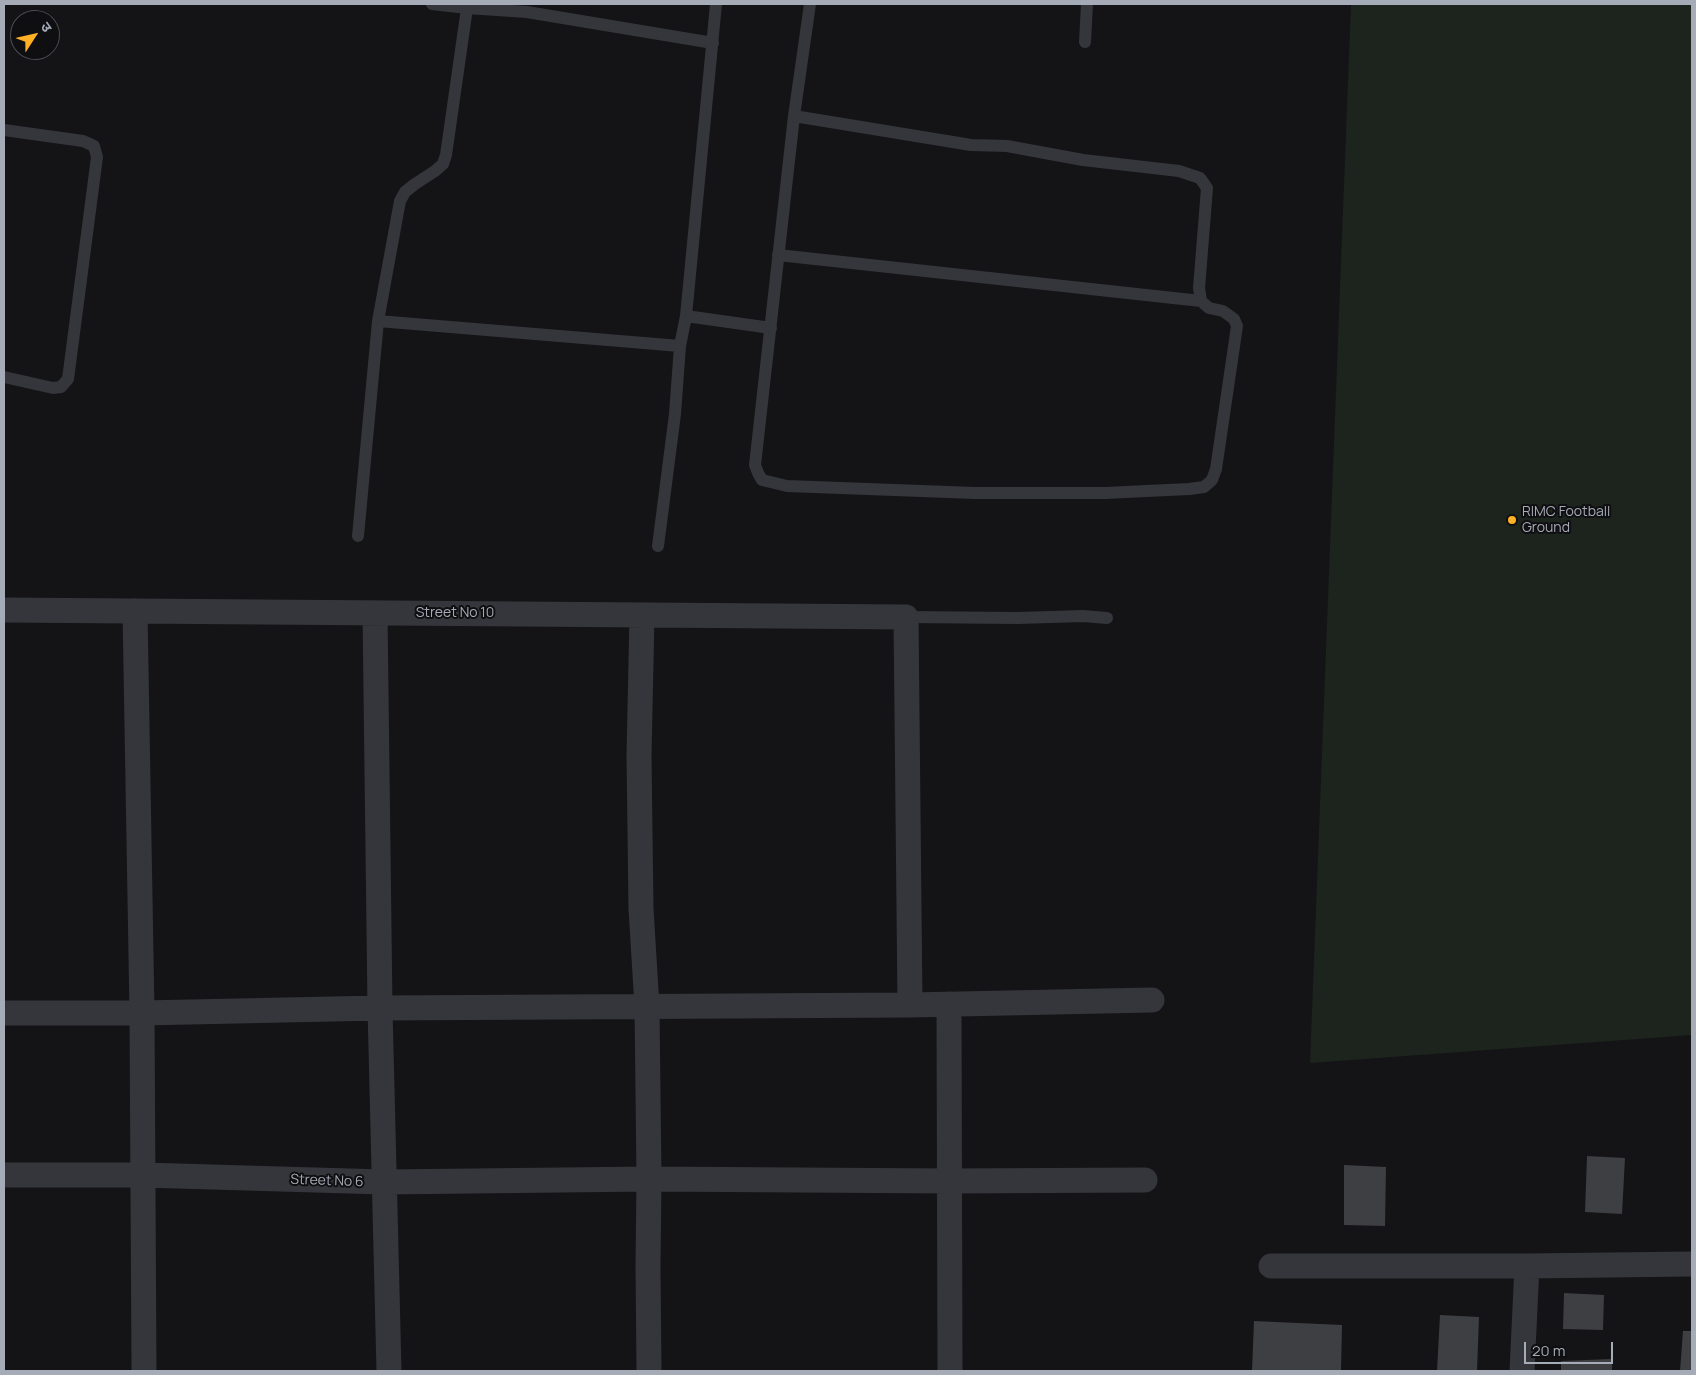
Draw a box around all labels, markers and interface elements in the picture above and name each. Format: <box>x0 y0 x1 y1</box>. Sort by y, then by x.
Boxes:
north arrow <box>10 10 60 60</box>
text: उ <box>37 18 57 35</box>
place label: RIMC Football Ground <box>1522 504 1610 536</box>
marker: RIMC Football Ground <box>1506 514 1518 526</box>
street label: Street No 10 <box>416 605 494 621</box>
street label: Street No 6 <box>290 1171 364 1191</box>
scale bar <box>1526 1332 1615 1364</box>
text: 20 m <box>1532 1340 1565 1361</box>

